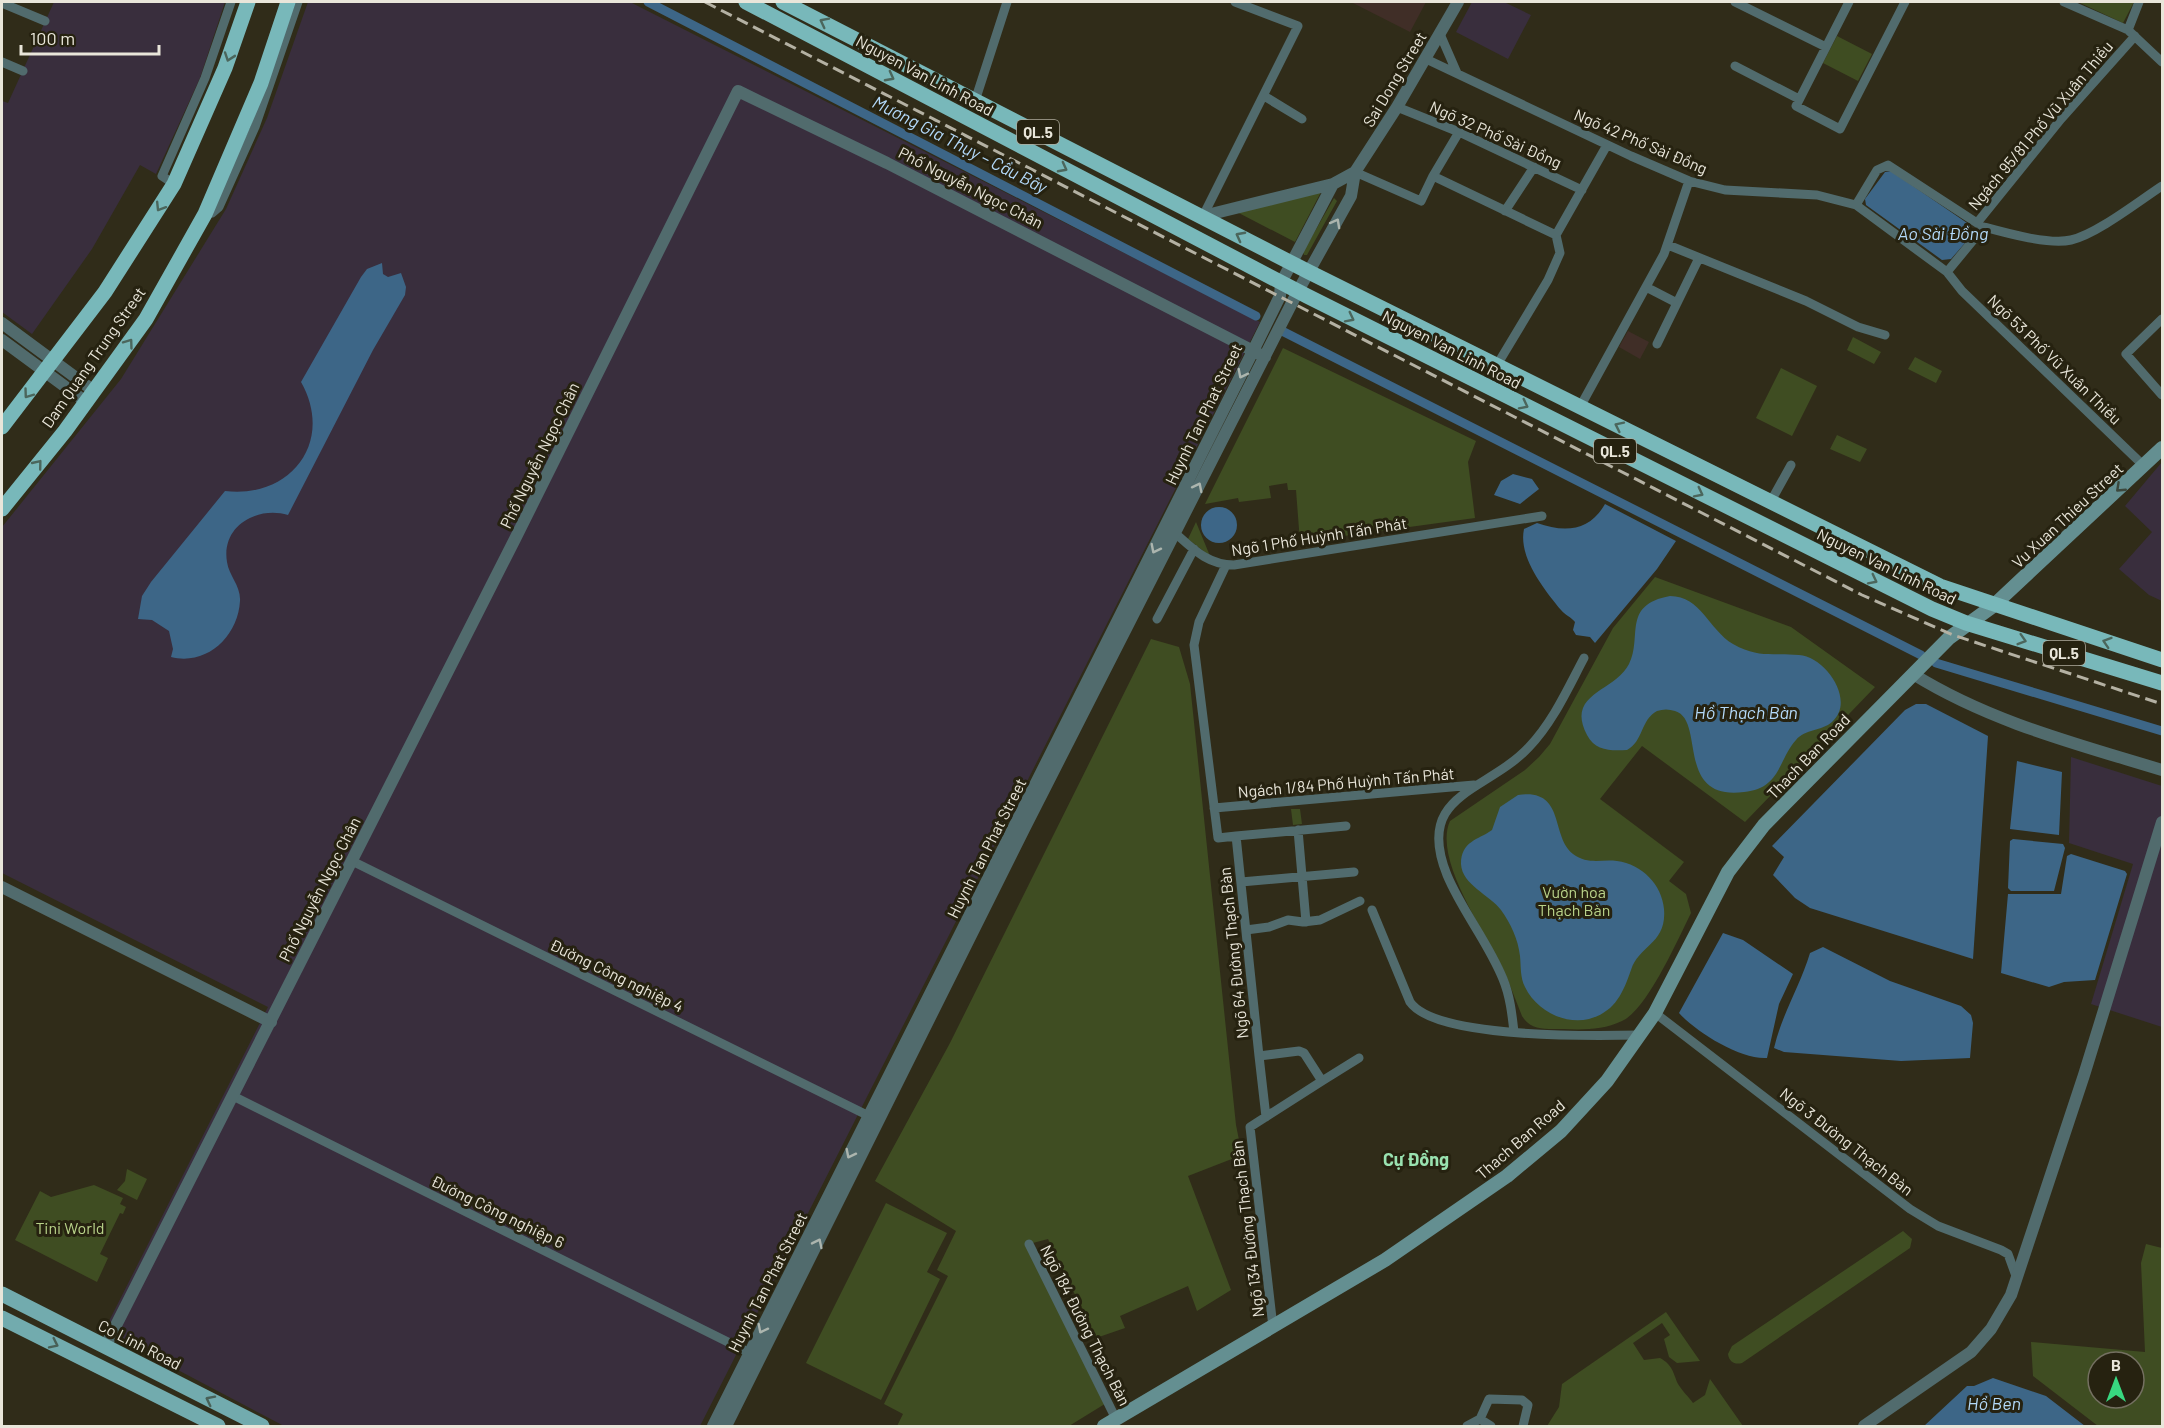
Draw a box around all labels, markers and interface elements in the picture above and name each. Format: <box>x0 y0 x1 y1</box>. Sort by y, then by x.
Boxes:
scale bar <box>21 18 159 56</box>
one-way arrow <box>819 18 830 29</box>
text: 100 m <box>30 27 75 49</box>
street label: Sai Dong Street <box>1358 28 1430 130</box>
street label: Nguyen Van Linh Road <box>853 31 997 119</box>
street label: Ngách 95/81 Phố Vũ Xuân Thiều <box>1964 37 2116 213</box>
one-way arrow <box>224 51 237 62</box>
one-way arrow <box>884 70 895 81</box>
water label: Mương Gia Thụy – Cầu Bây <box>869 90 1052 198</box>
street label: Ngõ 32 Phố Sài Đồng <box>1427 96 1565 172</box>
street label: Ngõ 42 Phố Sài Đồng <box>1571 104 1711 178</box>
road number: QL.5 <box>1017 120 1059 144</box>
street label: Phố Nguyễn Ngọc Chân <box>896 142 1046 232</box>
one-way arrow <box>1057 161 1067 172</box>
one-way arrow <box>155 201 167 211</box>
one-way arrow <box>1329 219 1340 230</box>
water label: Ao Sài Đồng <box>1898 222 1988 244</box>
one-way arrow <box>1236 232 1246 243</box>
street label: Dam Quang Trung Street <box>37 283 149 431</box>
street label: Ngõ 53 Phố Vũ Xuân Thiều <box>1984 290 2126 428</box>
street label: Nguyen Van Linh Road <box>1380 306 1524 392</box>
one-way arrow <box>1343 311 1354 322</box>
one-way arrow <box>121 339 132 350</box>
street label: Huynh Tan Phat Street <box>1161 340 1245 488</box>
one-way arrow <box>1237 368 1249 379</box>
street label: Phố Nguyễn Ngọc Chân <box>495 379 583 531</box>
one-way arrow <box>24 387 35 398</box>
one-way arrow <box>1518 398 1529 409</box>
one-way arrow <box>1614 421 1625 433</box>
road number: QL.5 <box>1594 439 1636 463</box>
street label: Vu Xuan Thieu Street <box>2008 459 2126 571</box>
one-way arrow <box>31 460 42 471</box>
one-way arrow <box>2116 481 2127 492</box>
one-way arrow <box>1191 482 1202 493</box>
one-way arrow <box>1692 485 1703 497</box>
street label: Ngõ 1 Phố Huỳnh Tấn Phát <box>1230 513 1408 559</box>
street label: Nguyen Van Linh Road <box>1814 524 1960 608</box>
one-way arrow <box>1150 542 1162 553</box>
one-way arrow <box>1866 573 1877 584</box>
one-way arrow <box>2016 633 2027 645</box>
one-way arrow <box>2102 637 2113 650</box>
road number: QL.5 <box>2043 641 2085 665</box>
water label: Hồ Thạch Bàn <box>1694 701 1798 723</box>
street label: Thach Ban Road <box>1762 709 1854 803</box>
street label: Ngách 1/84 Phố Huỳnh Tấn Phát <box>1237 763 1455 801</box>
street label: Huynh Tan Phat Street <box>942 775 1030 921</box>
street label: Phố Nguyễn Ngọc Chân <box>274 814 364 964</box>
street label: Ngõ 64 Đường Thạch Bàn <box>1215 866 1251 1040</box>
park label: Vườn hoa Thạch Bàn <box>1538 882 1610 919</box>
street label: Đường Công nghiệp 4 <box>547 934 687 1016</box>
street label: Ngõ 3 Đường Thạch Bàn <box>1777 1083 1917 1199</box>
street label: Thach Ban Road <box>1472 1095 1568 1183</box>
street label: Ngõ 134 Đường Thạch Bàn <box>1227 1140 1267 1318</box>
one-way arrow <box>846 1148 857 1159</box>
district label: Cự Đồng <box>1383 1148 1449 1170</box>
street label: Đường Công nghiệp 6 <box>428 1171 568 1251</box>
street label: Huynh Tan Phat Street <box>723 1209 811 1355</box>
park label: Tini World <box>35 1218 105 1237</box>
one-way arrow <box>811 1238 822 1249</box>
street label: Ngõ 184 Đường Thạch Bàn <box>1037 1241 1135 1409</box>
street label: Co Linh Road <box>95 1315 185 1373</box>
one-way arrow <box>758 1322 769 1333</box>
one-way arrow <box>47 1336 58 1348</box>
north arrow <box>2086 1350 2146 1410</box>
text: B <box>2111 1355 2121 1374</box>
water label: Hồ Ben <box>1967 1392 2021 1414</box>
one-way arrow <box>205 1396 216 1407</box>

